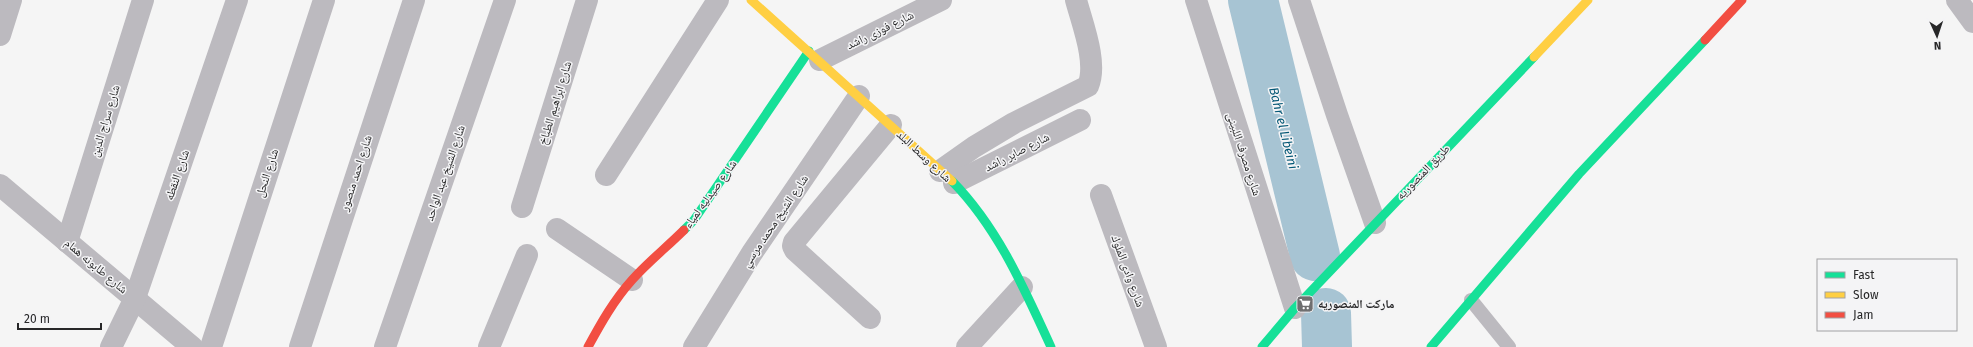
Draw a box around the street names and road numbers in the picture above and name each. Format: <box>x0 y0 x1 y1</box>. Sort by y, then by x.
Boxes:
street label: شارع فوزى راشد <box>844 8 916 53</box>
street label: شارع ابراهيم الطباخ <box>536 59 575 147</box>
street label: شارع سراج الدين <box>87 83 124 159</box>
street label: شارع مصرف اللبينى <box>1223 111 1264 198</box>
street label: شارع الشيخ عبد الواحد <box>422 123 469 223</box>
street label: شارع وسط البلد <box>893 127 954 186</box>
street label: شارع صابر راشد <box>982 130 1052 175</box>
street label: شارع احمد منصور <box>337 133 376 214</box>
street label: طريق المنصوريه <box>1393 142 1453 202</box>
street label: شارع النحل <box>253 147 282 199</box>
street label: شارع النقطه <box>162 148 193 202</box>
street label: شارع صيدليه لمياء <box>681 157 740 231</box>
street label: شارع الشيخ محمد مرسي <box>739 172 814 272</box>
street label: شارع وادى الملوك <box>1108 233 1148 309</box>
street label: شارع طابونه همام <box>61 236 130 297</box>

